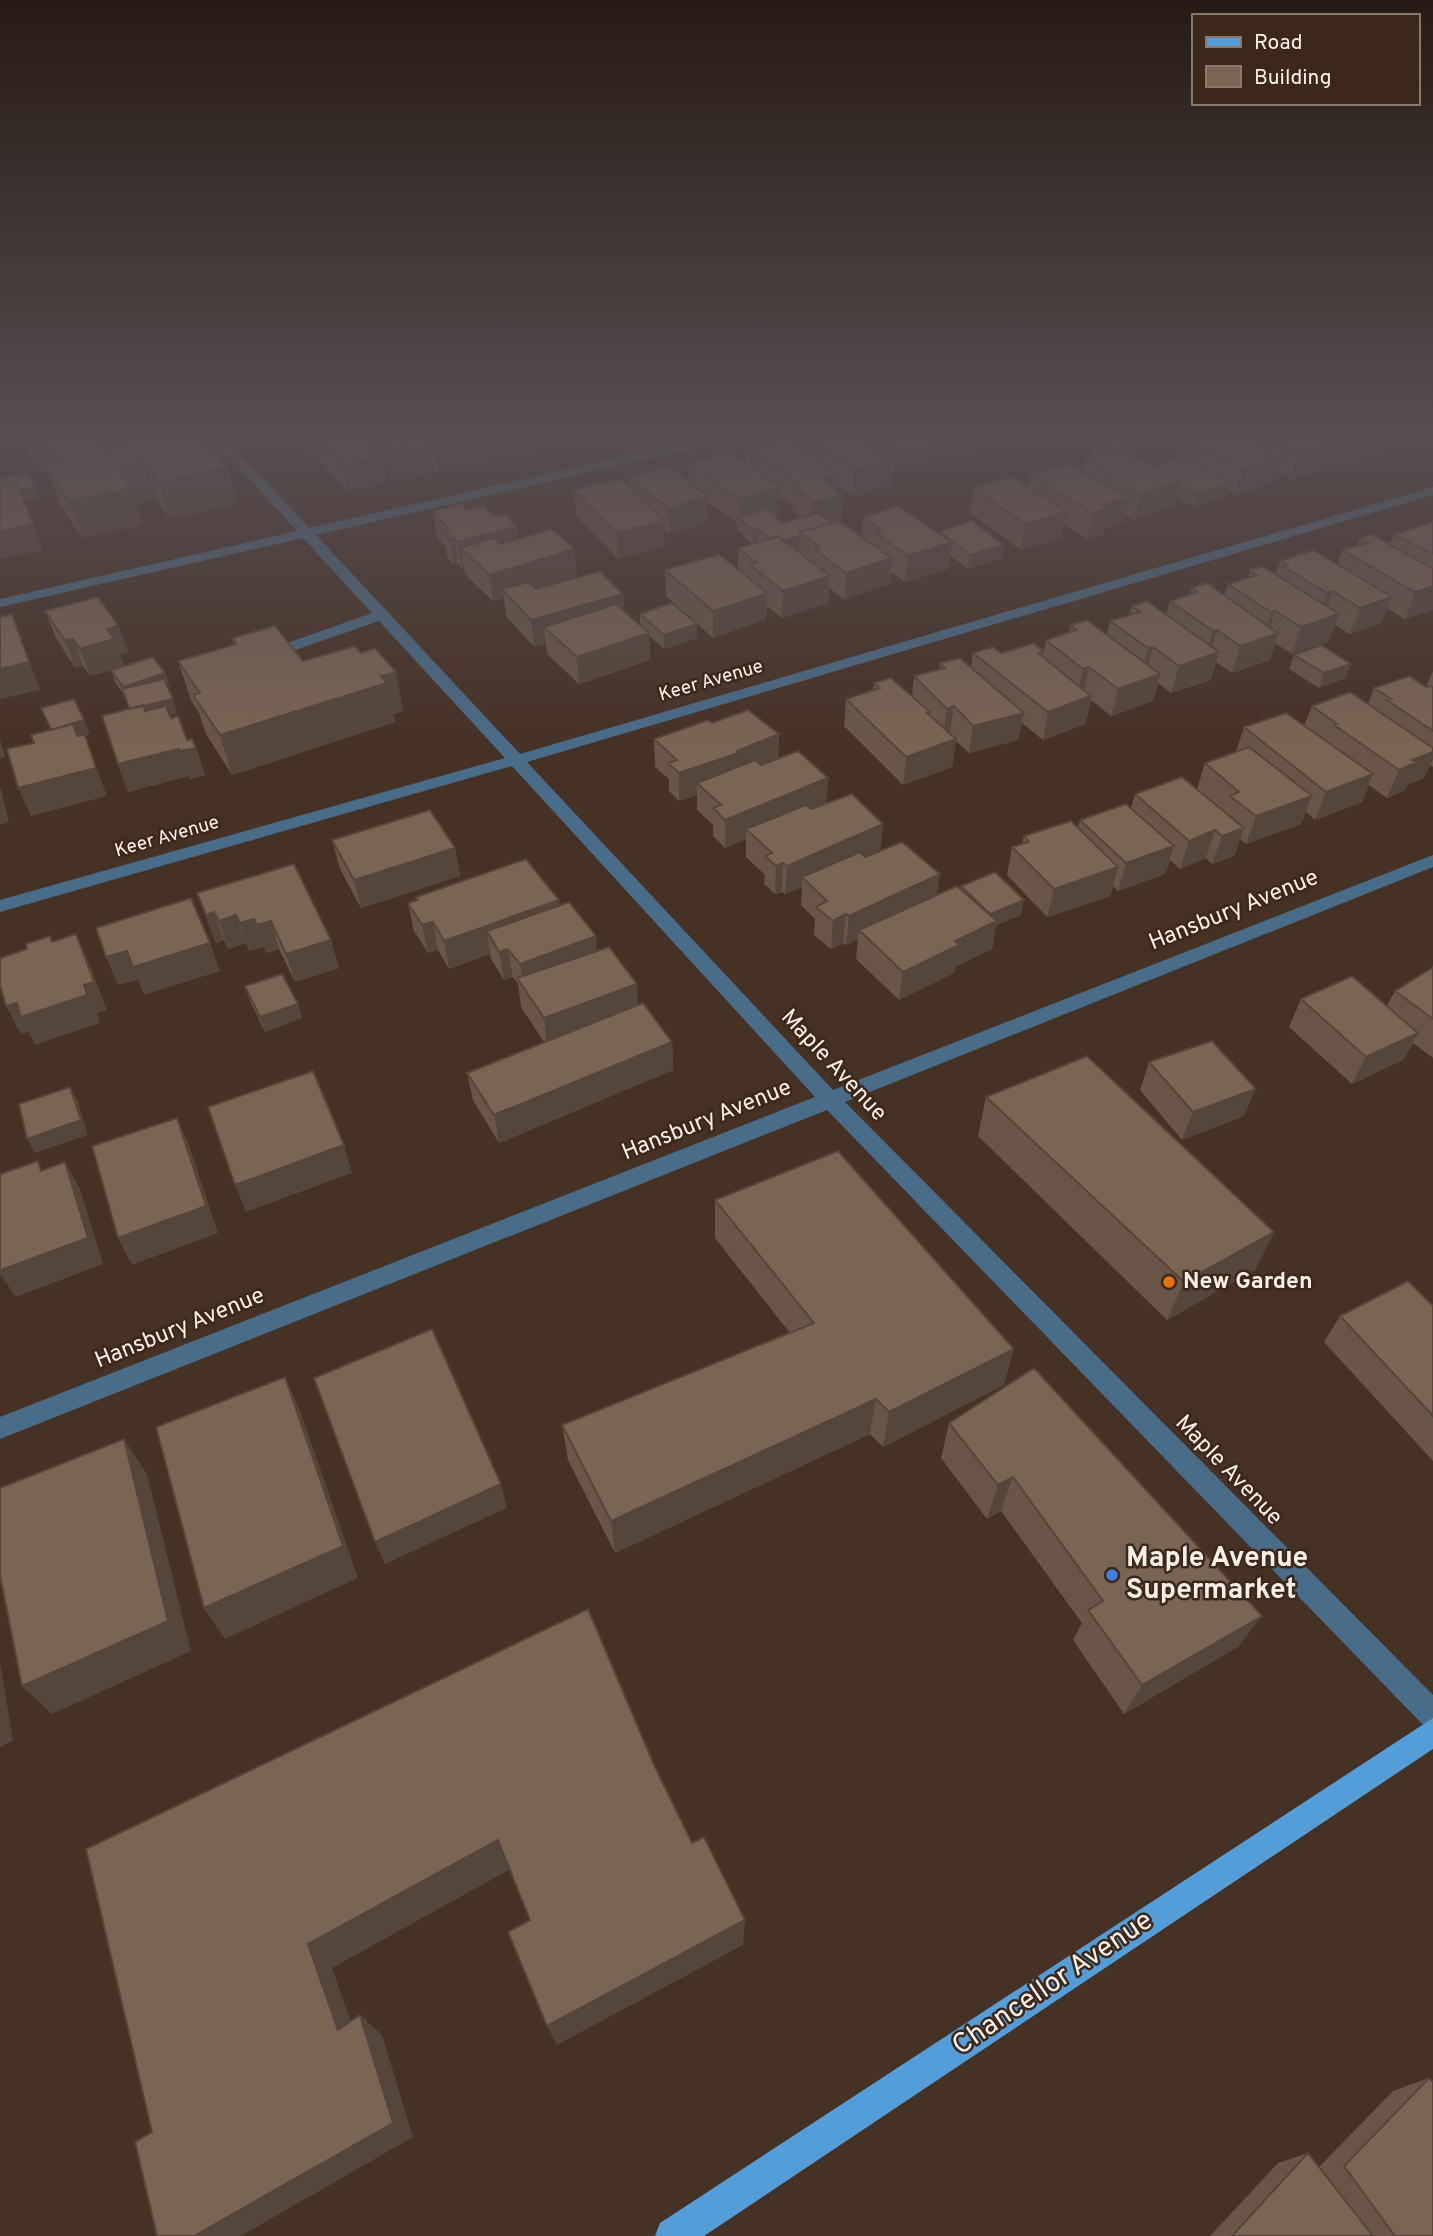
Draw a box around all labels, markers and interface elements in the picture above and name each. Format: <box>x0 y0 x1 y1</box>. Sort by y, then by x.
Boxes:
legend <box>1192 14 1419 105</box>
text: Road <box>1254 30 1303 57</box>
text: Building <box>1254 65 1332 92</box>
street label: Keer Avenue <box>656 655 766 707</box>
street label: Keer Avenue <box>112 811 222 863</box>
street label: Hansbury Avenue <box>1145 864 1323 958</box>
street label: Maple Avenue <box>774 1004 892 1128</box>
street label: Hansbury Avenue <box>618 1074 796 1168</box>
place label: New Garden <box>1183 1268 1313 1297</box>
marker: New Garden <box>1161 1274 1177 1290</box>
street label: Hansbury Avenue <box>91 1282 269 1376</box>
street label: Maple Avenue <box>1168 1410 1288 1532</box>
place label: Maple Avenue Supermarket <box>1126 1541 1308 1609</box>
marker: Maple Avenue Supermarket <box>1104 1567 1120 1583</box>
street label: Chancellor Avenue <box>946 1903 1160 2065</box>

